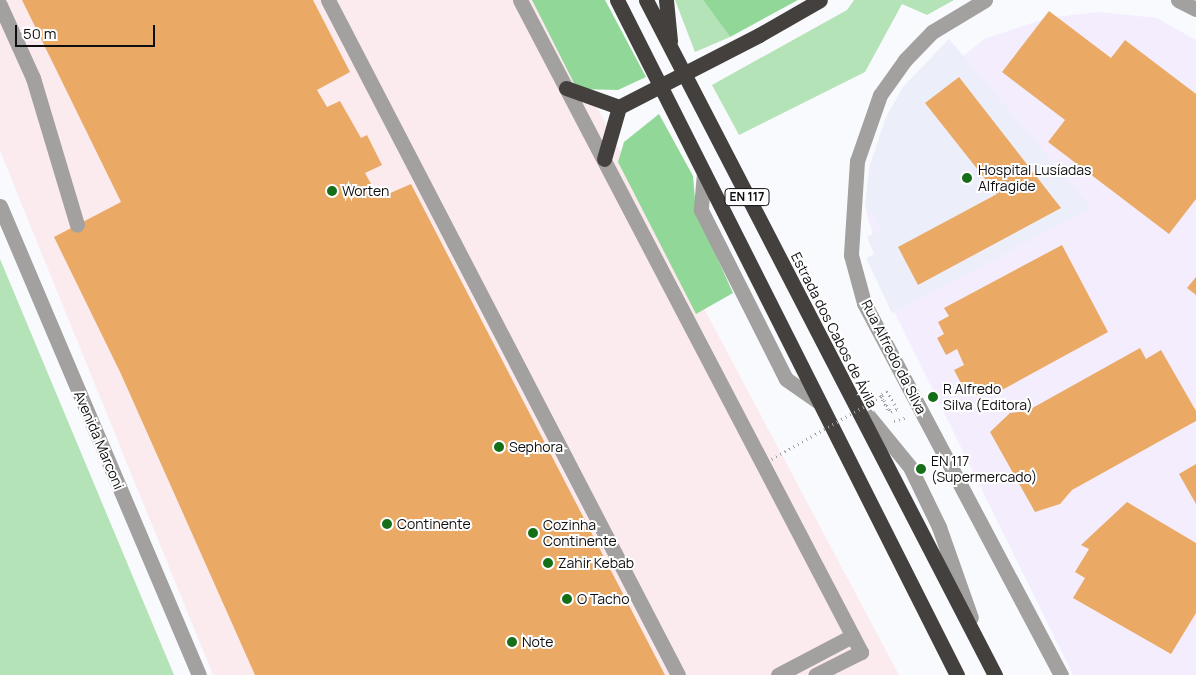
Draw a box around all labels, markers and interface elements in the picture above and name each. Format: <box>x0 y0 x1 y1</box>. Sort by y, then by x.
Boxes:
scale bar <box>18 15 158 47</box>
text: 50 m <box>23 23 57 44</box>
place label: Hospital Lusíadas Alfragide <box>978 162 1091 194</box>
marker: Hospital Lusíadas Alfragide <box>960 171 974 185</box>
place label: Worten <box>342 183 389 199</box>
marker: Worten <box>326 185 338 197</box>
road number: EN 117 <box>724 188 770 206</box>
street label: Estrada dos Cabos de Ávila <box>787 249 881 411</box>
street label: Rua Alfredo da Silva <box>858 297 930 417</box>
place label: R Alfredo Silva (Editora) <box>943 381 1033 414</box>
street label: Avenida Marconi <box>71 388 127 492</box>
marker: R Alfredo Silva (Editora) <box>927 391 939 403</box>
place label: Sephora <box>509 439 563 455</box>
marker: Sephora <box>493 441 505 453</box>
place label: EN 117 (Supermercado) <box>931 453 1037 486</box>
marker: EN 117 (Supermercado) <box>915 463 927 475</box>
place label: Continente <box>397 516 471 532</box>
place label: Cozinha Continente <box>543 517 617 550</box>
marker: Continente <box>381 518 393 530</box>
marker: Cozinha Continente <box>527 527 539 539</box>
place label: Zahir Kebab <box>558 555 634 571</box>
marker: Zahir Kebab <box>542 557 554 569</box>
place label: O Tacho <box>577 591 629 607</box>
marker: O Tacho <box>561 593 573 605</box>
place label: Note <box>522 634 553 650</box>
marker: Note <box>506 636 518 648</box>

